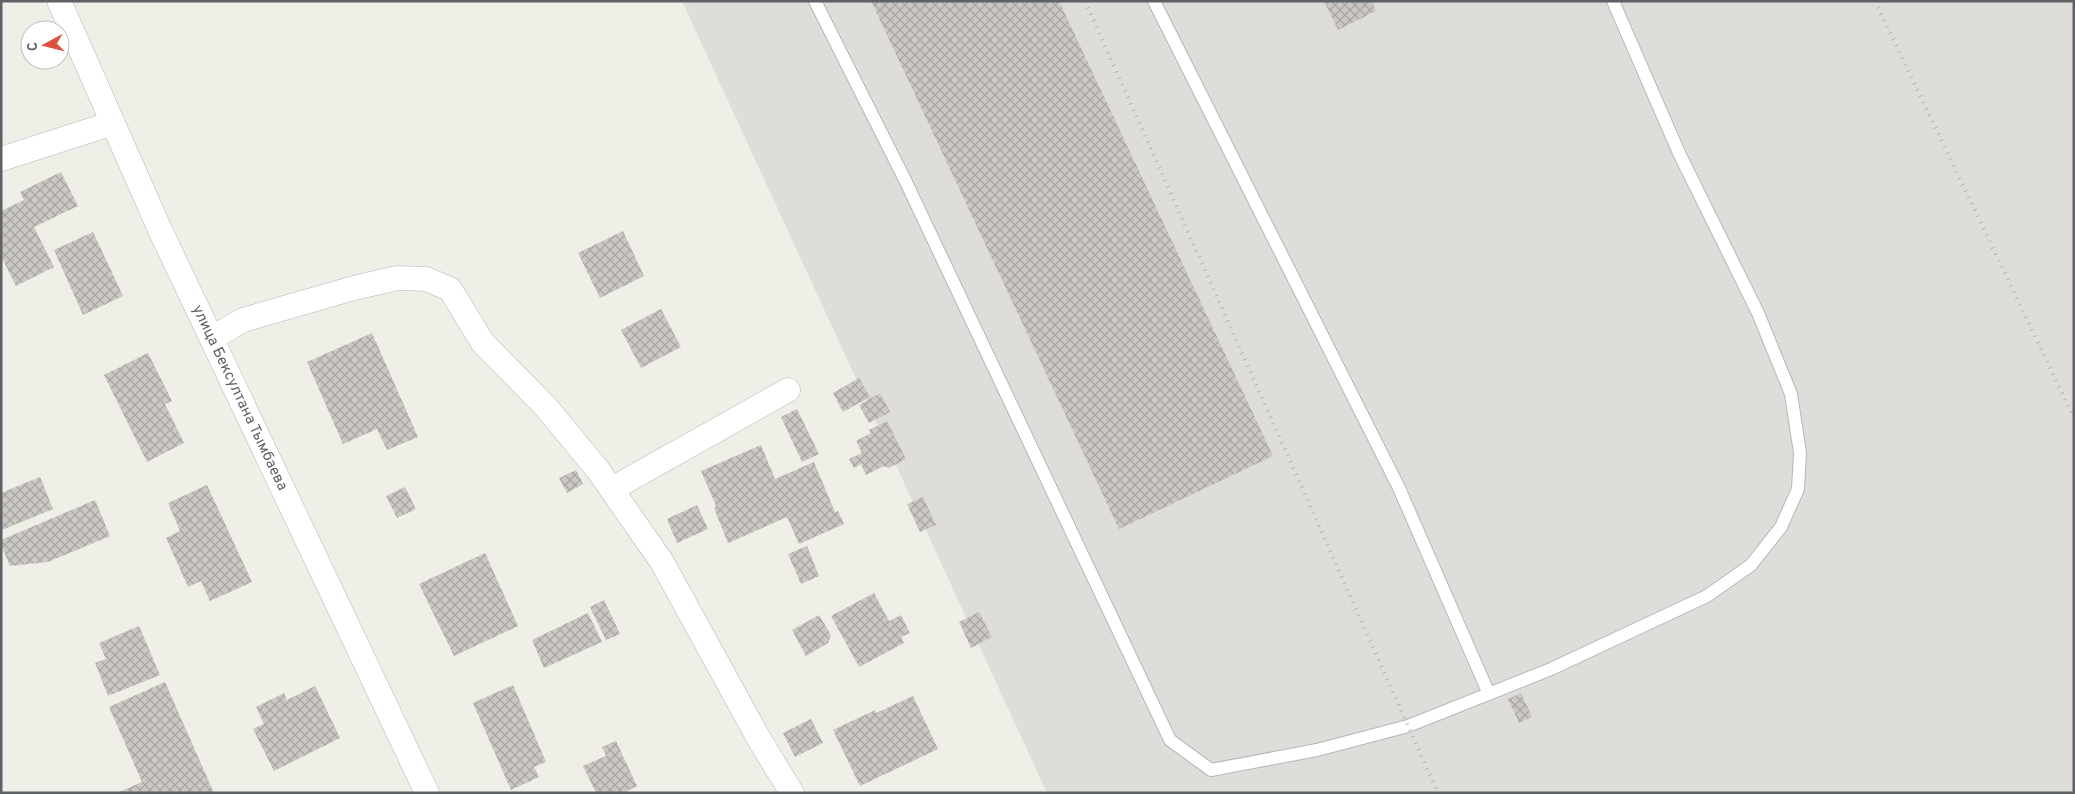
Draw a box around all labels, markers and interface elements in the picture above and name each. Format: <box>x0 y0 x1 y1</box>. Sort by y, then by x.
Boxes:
north arrow <box>20 20 70 70</box>
text: С <box>25 41 43 52</box>
street label: улица Бексултана Тымбаева <box>187 302 292 494</box>

